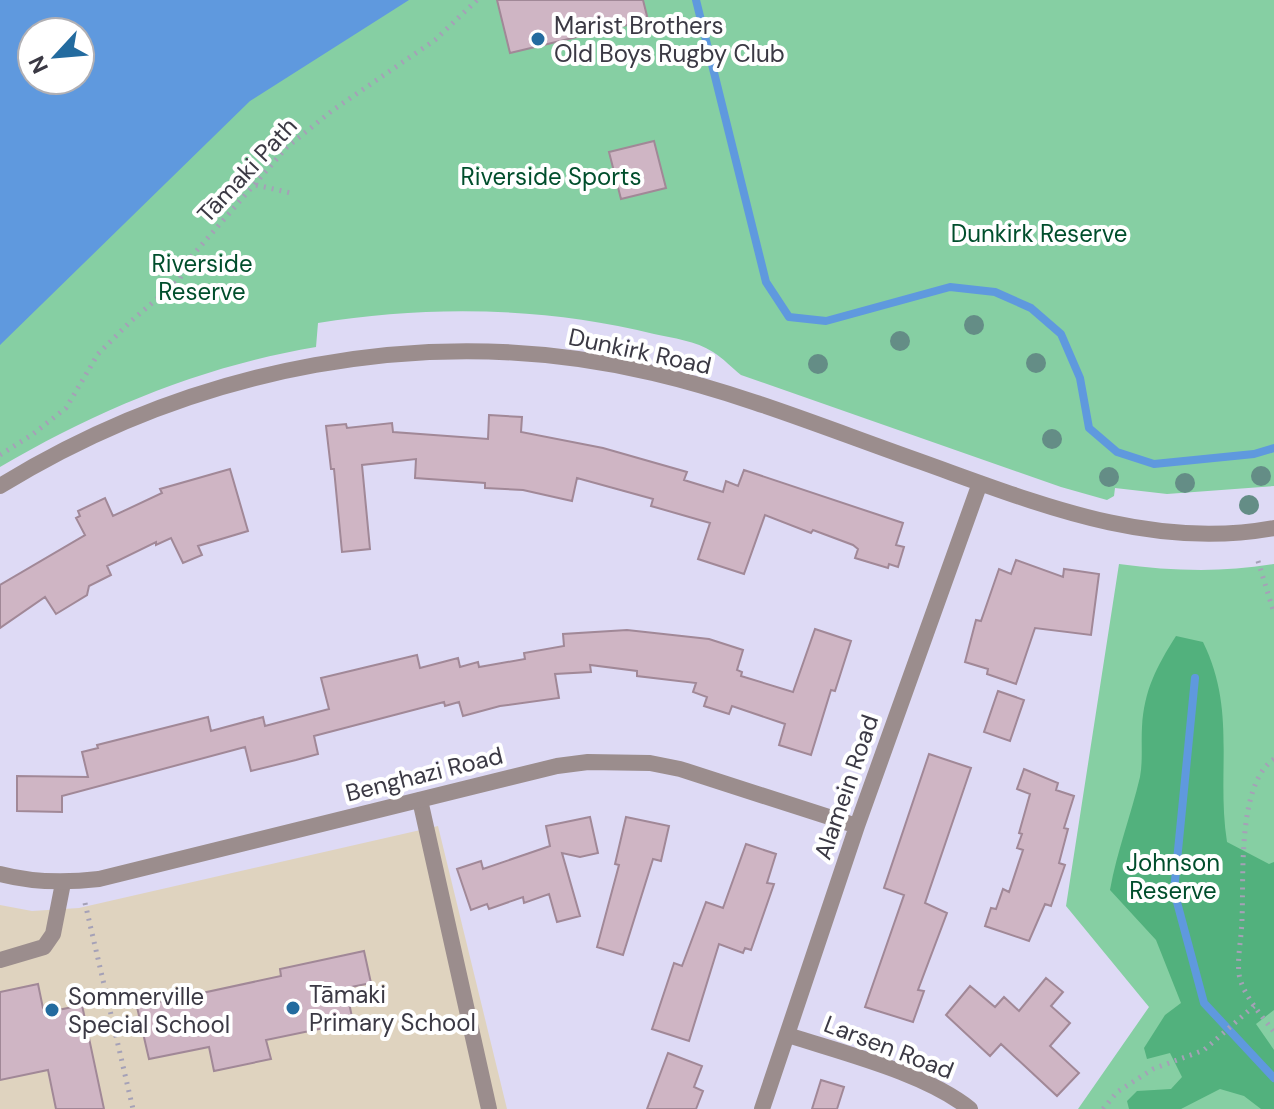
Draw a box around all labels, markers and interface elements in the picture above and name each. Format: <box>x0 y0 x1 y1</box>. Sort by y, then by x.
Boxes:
place label: Marist Brothers Old Boys Rugby Club <box>554 10 785 69</box>
north arrow <box>16 16 96 96</box>
marker: Marist Brothers Old Boys Rugby Club <box>529 30 547 48</box>
text: N <box>22 51 55 78</box>
street label: Tāmaki Path <box>190 111 304 229</box>
park label: Riverside Sports <box>461 161 641 192</box>
park label: Dunkirk Reserve <box>951 218 1127 249</box>
park label: Riverside Reserve <box>151 248 253 307</box>
street label: Dunkirk Road <box>566 321 714 381</box>
street label: Alamein Road <box>807 710 885 864</box>
street label: Benghazi Road <box>342 739 506 809</box>
park label: Johnson Reserve <box>1126 847 1220 906</box>
place label: Tāmaki Primary School <box>309 979 476 1038</box>
place label: Sommerville Special School <box>68 981 230 1040</box>
marker: Tāmaki Primary School <box>284 999 302 1017</box>
marker: Sommerville Special School <box>43 1001 61 1019</box>
street label: Larsen Road <box>820 1008 958 1086</box>

